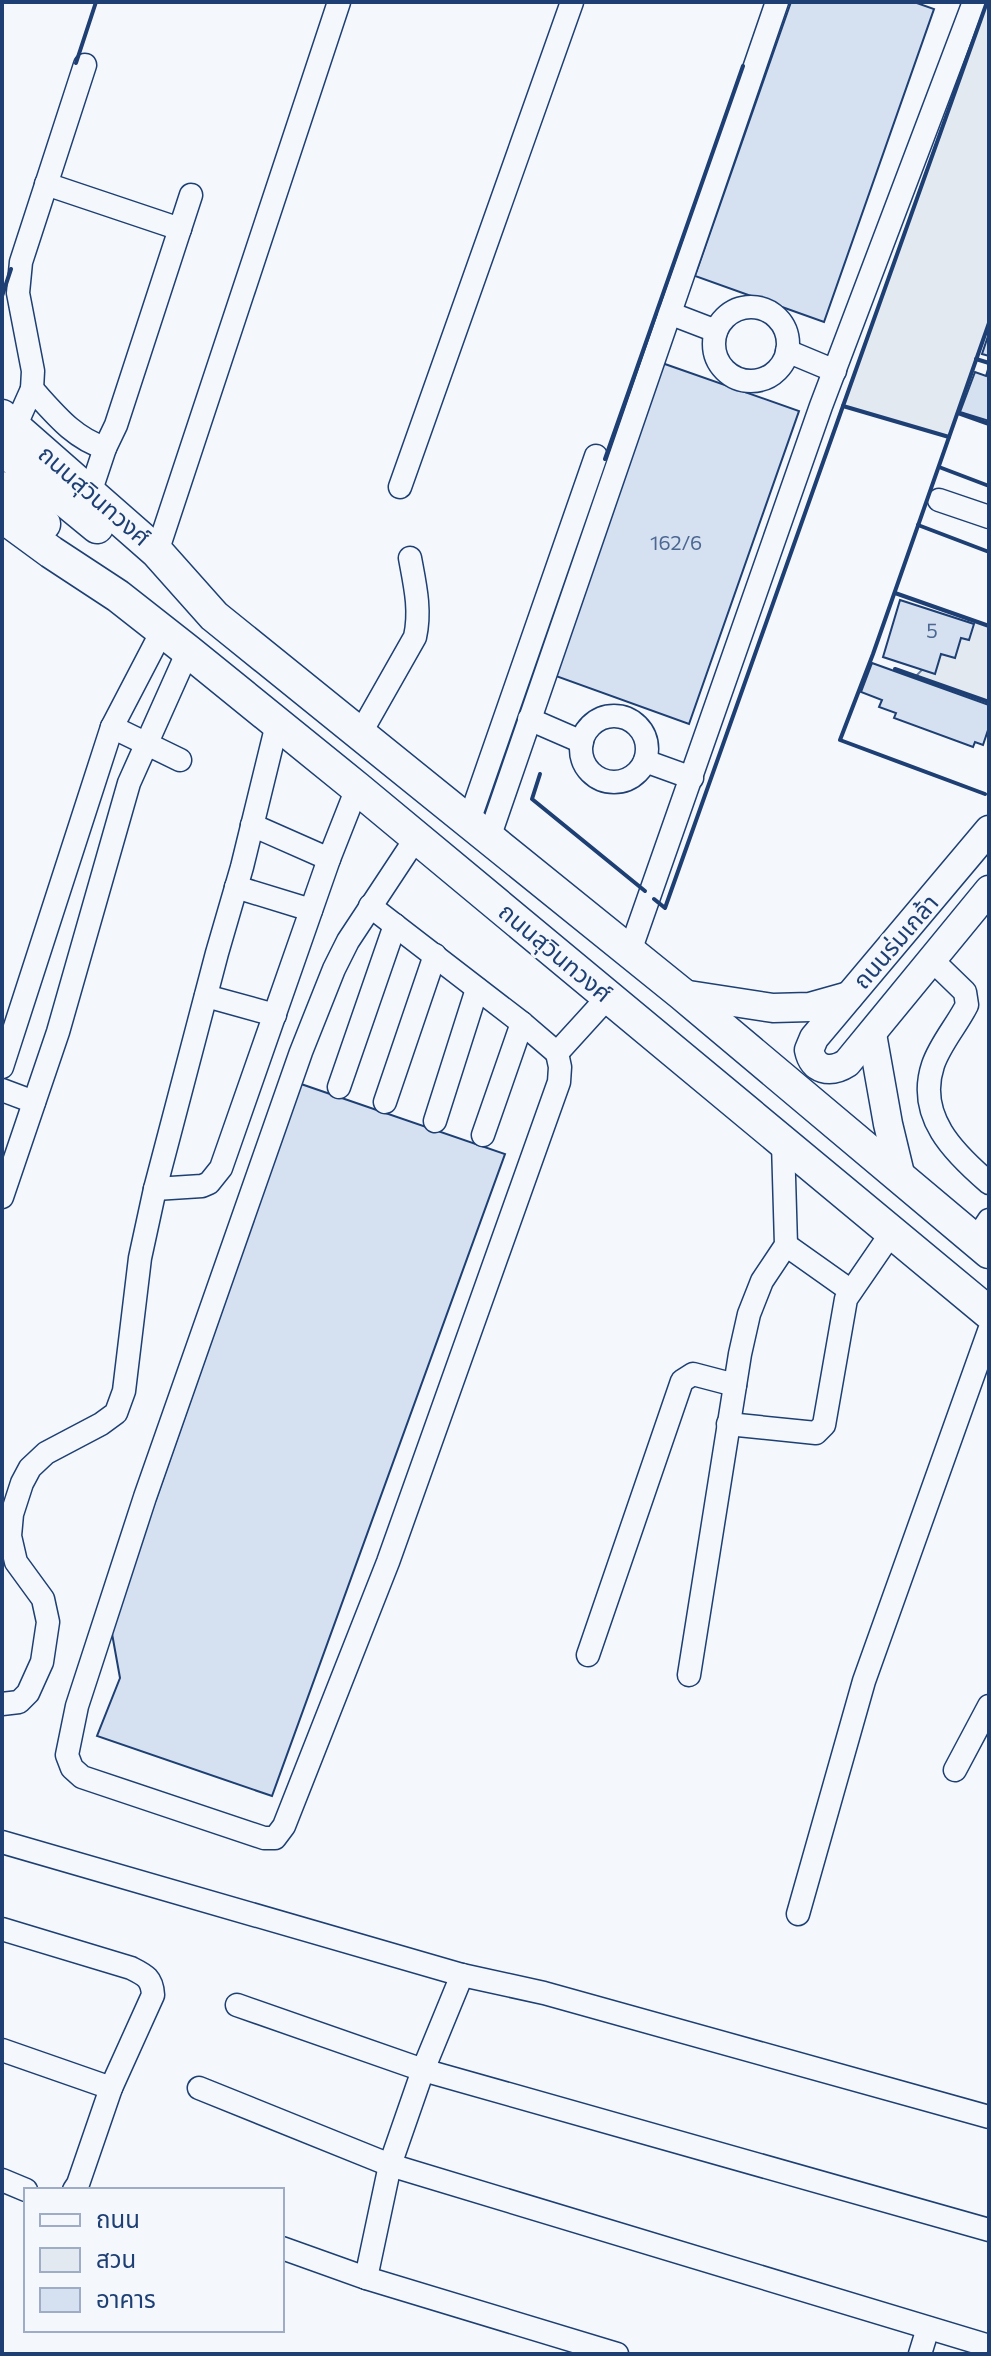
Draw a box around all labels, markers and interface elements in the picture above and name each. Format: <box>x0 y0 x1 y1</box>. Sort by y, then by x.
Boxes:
street label: ถนนสุวินทวงศ์ <box>32 438 157 553</box>
house number: 162/6 <box>650 530 702 554</box>
house number: 5 <box>926 618 938 642</box>
street label: ถนนร่มเกล้า <box>846 888 944 994</box>
street label: ถนนสุวินทวงศ์ <box>492 896 618 1009</box>
legend <box>24 2188 284 2332</box>
text: ถนน <box>96 2204 140 2233</box>
text: สวน <box>96 2244 136 2273</box>
text: อาคาร <box>96 2284 156 2313</box>

